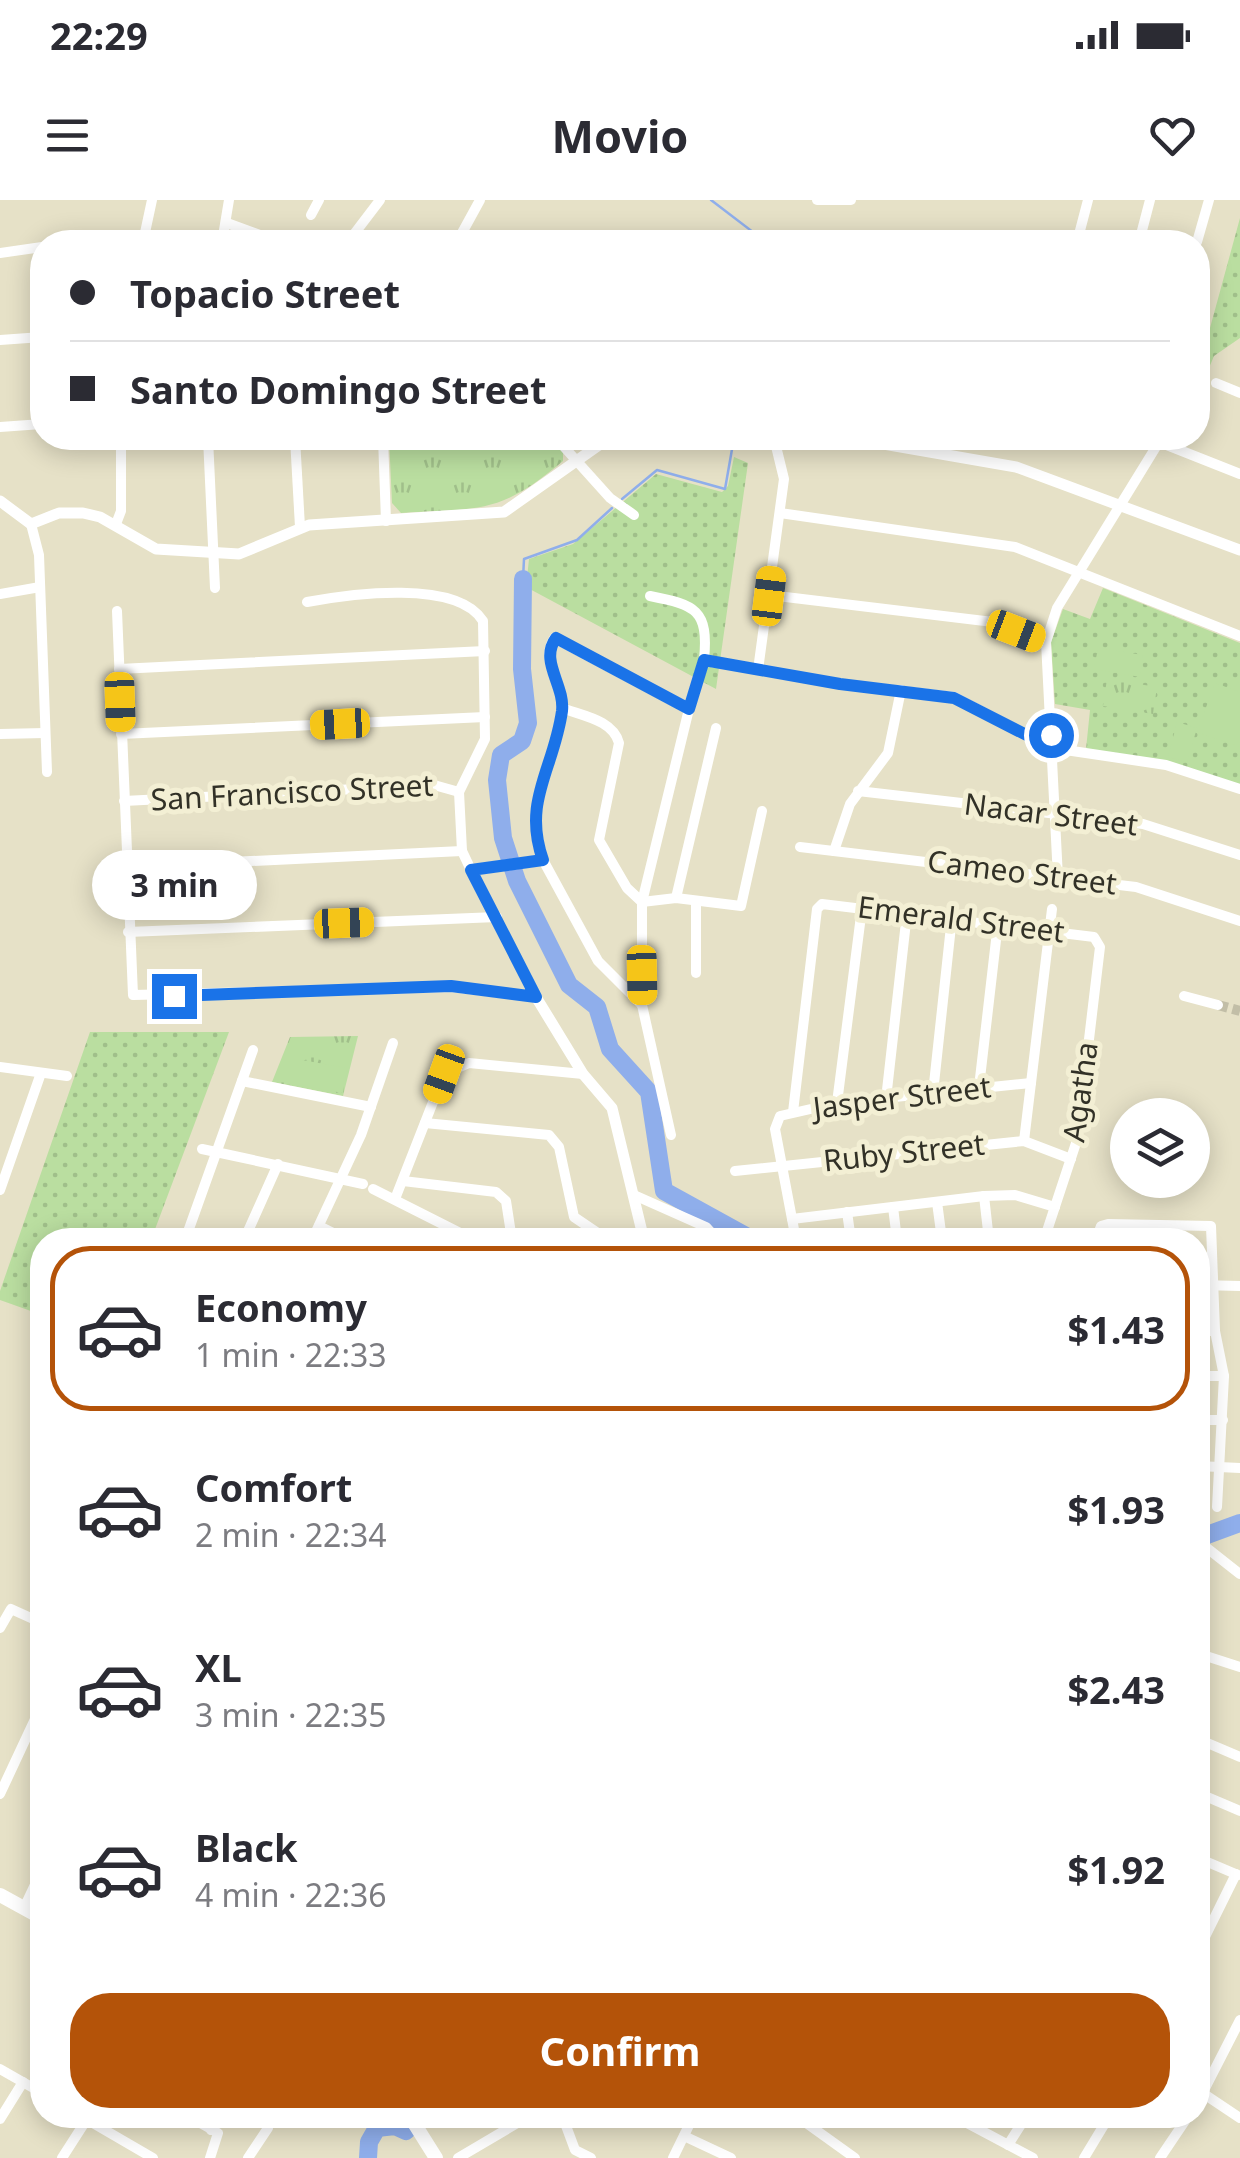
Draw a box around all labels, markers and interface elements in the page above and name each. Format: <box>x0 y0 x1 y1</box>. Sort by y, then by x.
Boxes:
text: 22:29 <box>50 9 148 61</box>
text: Movio <box>552 105 688 166</box>
icon: menu <box>40 108 95 163</box>
icon: heart <box>1145 108 1200 163</box>
text: Topacio Street <box>130 267 400 319</box>
text: Santo Domingo Street <box>130 363 546 415</box>
car <box>750 564 788 628</box>
car <box>983 606 1049 656</box>
car <box>104 671 136 733</box>
car <box>309 707 371 741</box>
route start <box>1029 713 1074 758</box>
street label: San Francisco Street <box>150 764 434 819</box>
street label: Nacar Street <box>962 783 1141 845</box>
street label: Cameo Street <box>925 840 1119 903</box>
callout: 3 min <box>91 851 256 921</box>
text: 3 min <box>130 863 219 906</box>
street label: Emerald Street <box>855 885 1067 952</box>
car <box>313 907 375 939</box>
car <box>626 945 658 1005</box>
route end <box>152 974 197 1019</box>
street label: Agatha <box>1052 1039 1107 1144</box>
car <box>420 1041 468 1107</box>
street label: Jasper Street <box>808 1065 993 1128</box>
map controls <box>1110 1098 1210 1198</box>
button: layers <box>1110 1098 1210 1198</box>
street label: Ruby Street <box>821 1123 987 1180</box>
text: Economy <box>195 1281 367 1333</box>
icon: car <box>75 1284 165 1374</box>
text: $1.43 <box>1067 1303 1165 1355</box>
text: 1 min · 22:33 <box>195 1333 387 1376</box>
text: Comfort <box>195 1461 352 1513</box>
icon: car <box>75 1464 165 1554</box>
text: $1.93 <box>1067 1483 1165 1535</box>
text: 2 min · 22:34 <box>195 1513 387 1556</box>
text: XL <box>195 1641 242 1693</box>
icon: car <box>75 1644 165 1734</box>
text: $2.43 <box>1067 1663 1165 1715</box>
text: 3 min · 22:35 <box>195 1693 387 1736</box>
text: Black <box>195 1821 298 1873</box>
icon: car <box>75 1824 165 1914</box>
text: $1.92 <box>1067 1843 1165 1895</box>
text: 4 min · 22:36 <box>195 1873 387 1916</box>
button: Confirm <box>70 1993 1170 2108</box>

